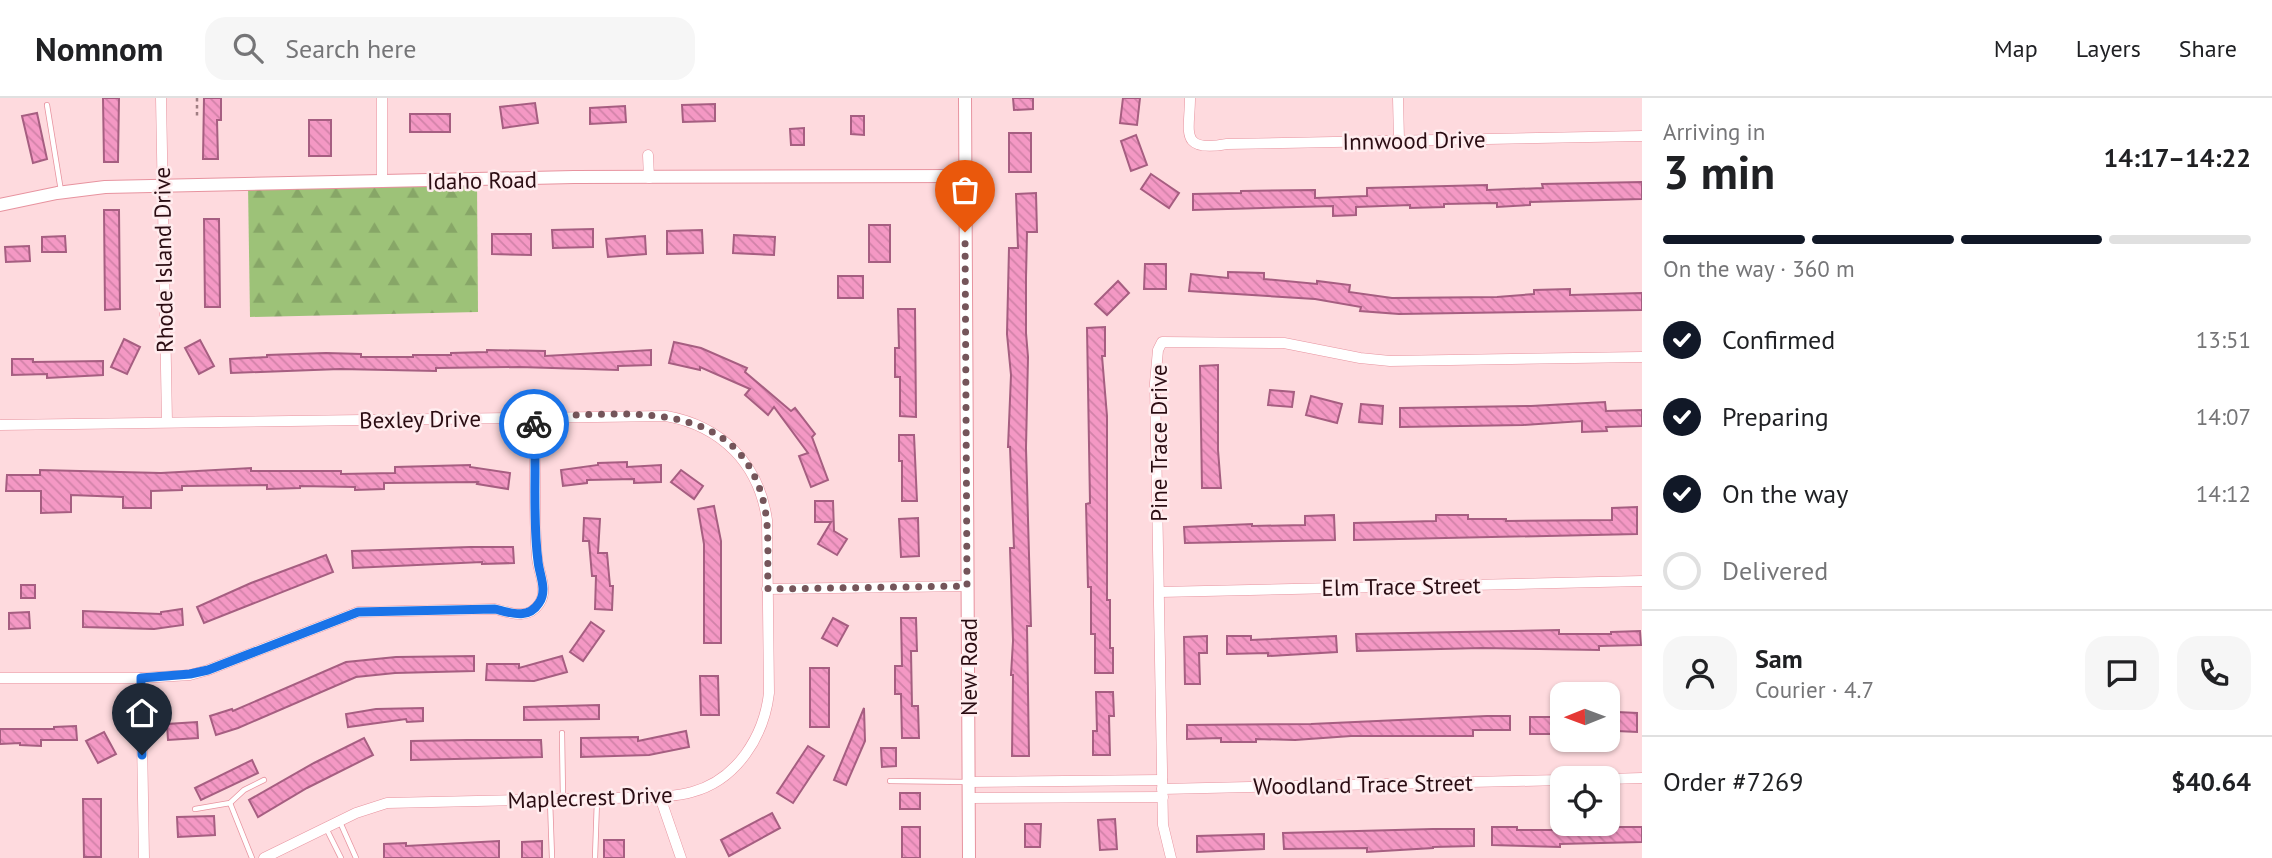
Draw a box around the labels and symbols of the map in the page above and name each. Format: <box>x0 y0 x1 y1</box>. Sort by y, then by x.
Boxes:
street label: Innwood Drive <box>1342 124 1486 156</box>
pin <box>935 160 995 232</box>
street label: Idaho Road <box>427 165 537 195</box>
street label: Rhode Island Drive <box>147 167 179 353</box>
street label: Pine Trace Drive <box>1144 364 1173 522</box>
courier <box>499 389 569 459</box>
street label: Bexley Drive <box>359 403 481 435</box>
street label: Elm Trace Street <box>1321 570 1481 602</box>
street label: New Road <box>954 618 983 716</box>
north arrow <box>1550 682 1620 752</box>
pin <box>112 683 172 755</box>
street label: Woodland Trace Street <box>1253 768 1473 800</box>
street label: Maplecrest Drive <box>507 780 673 814</box>

